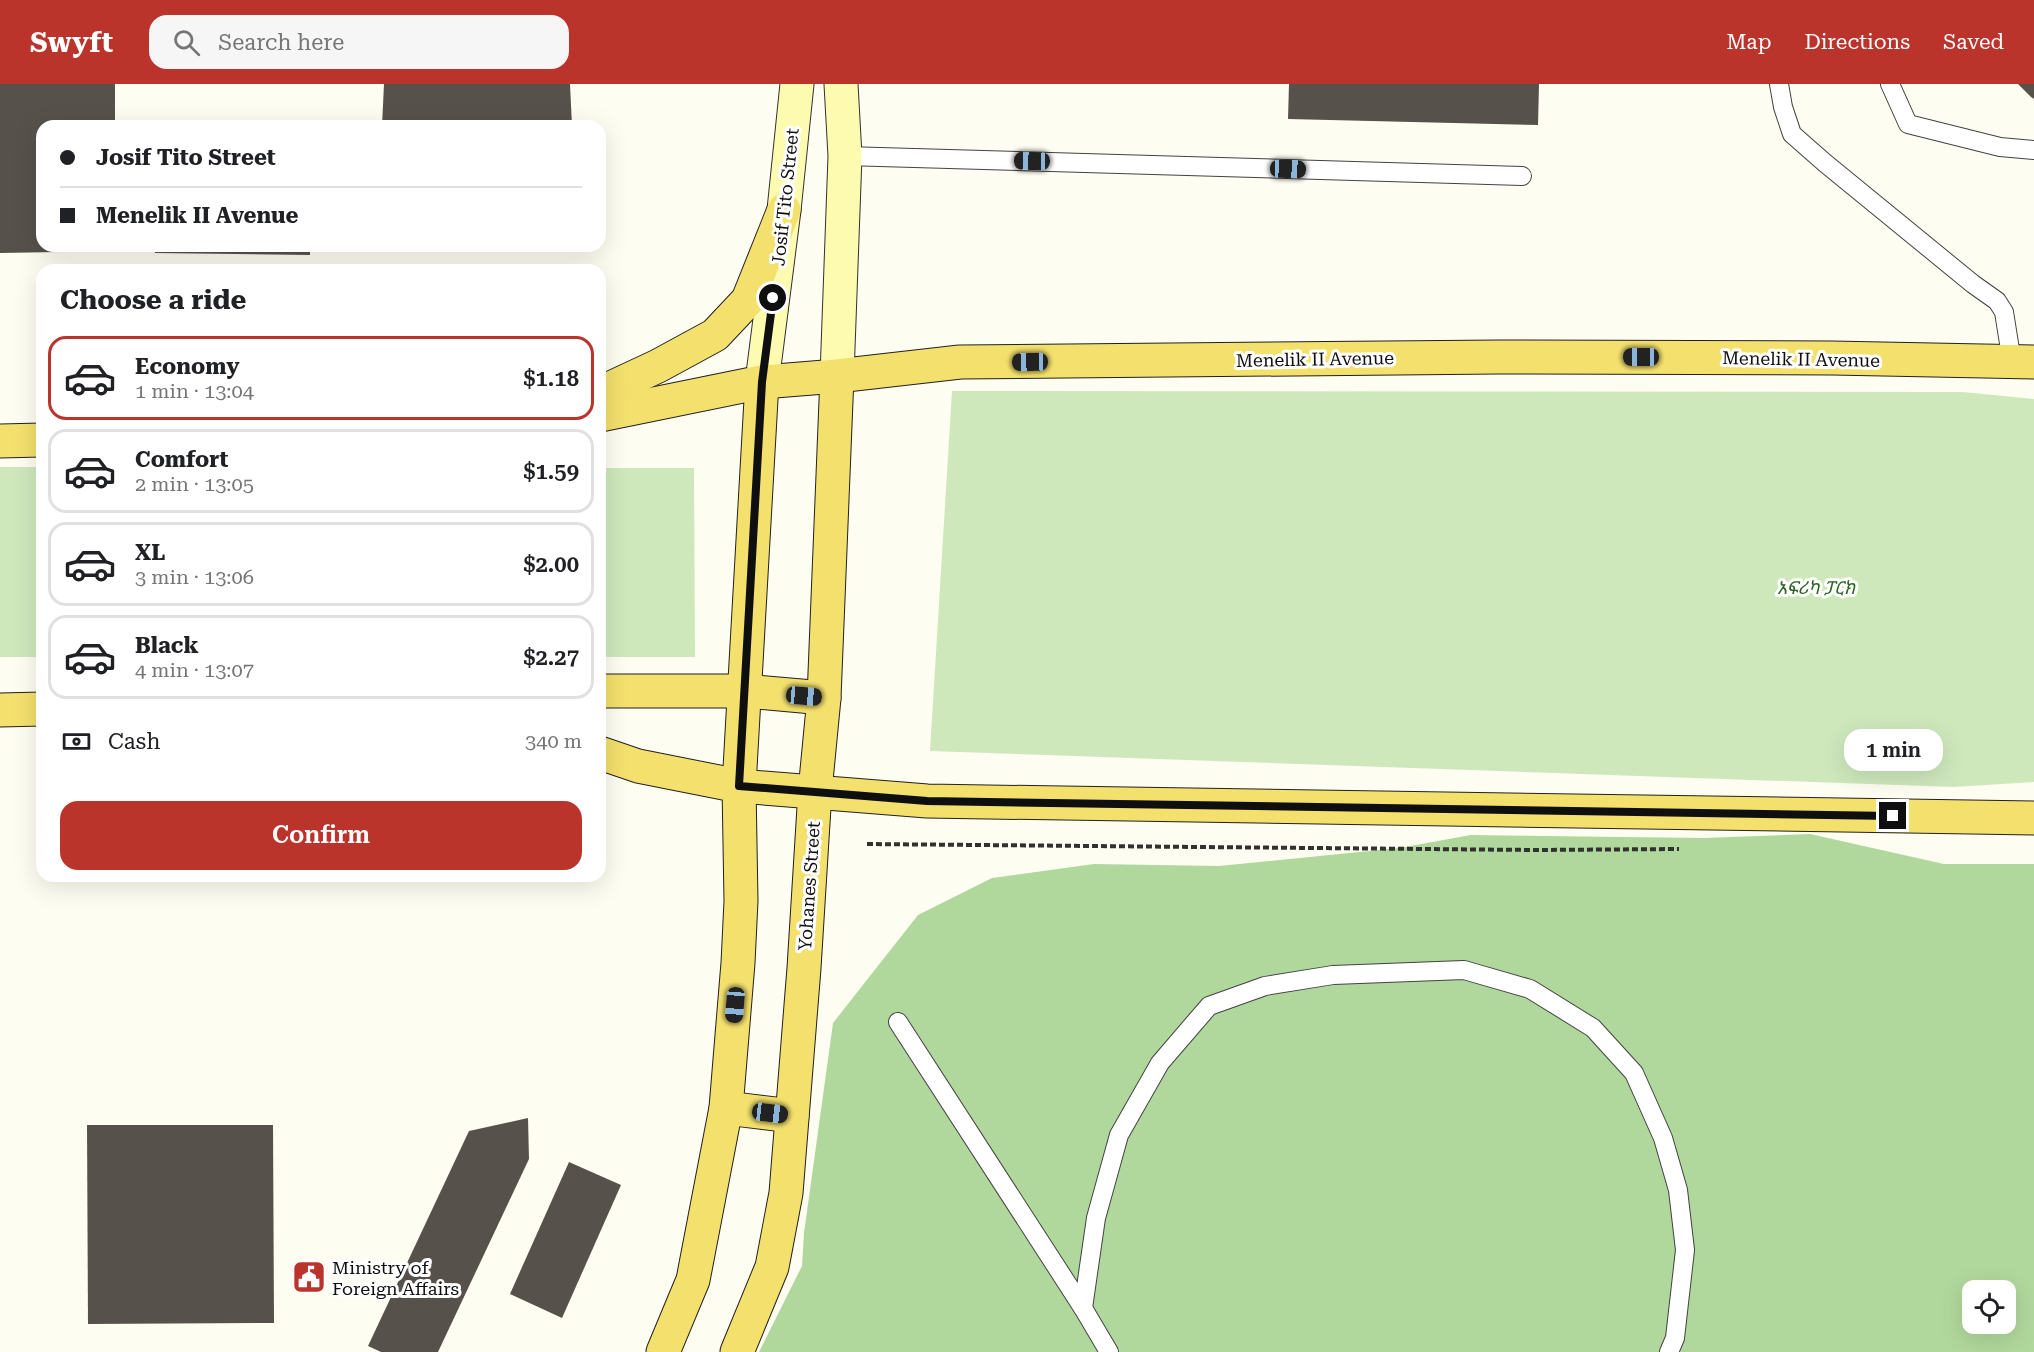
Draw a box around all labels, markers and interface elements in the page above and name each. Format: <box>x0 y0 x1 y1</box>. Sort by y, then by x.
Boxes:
search box <box>149 15 569 69</box>
text: Swyft <box>30 26 113 59</box>
icon: search <box>170 26 203 59</box>
text: Search here <box>218 30 344 55</box>
text: Map <box>1727 30 1771 54</box>
text: Directions <box>1804 30 1910 54</box>
text: Saved <box>1943 30 2004 54</box>
street label: Josif Tito Street <box>767 127 803 267</box>
text: Josif Tito Street <box>96 145 276 170</box>
car <box>1014 152 1050 170</box>
car <box>1270 159 1306 179</box>
text: Menelik II Avenue <box>96 203 299 228</box>
text: Choose a ride <box>60 284 246 316</box>
route start <box>759 284 786 311</box>
street label: Menelik II Avenue <box>1236 347 1394 371</box>
street label: Menelik II Avenue <box>1722 347 1880 371</box>
car <box>1623 348 1659 366</box>
icon: car <box>63 351 117 405</box>
car <box>1012 353 1048 371</box>
text: Economy <box>135 354 239 379</box>
text: $1.18 <box>523 366 579 391</box>
text: 1 min · 13:04 <box>135 379 254 403</box>
icon: car <box>63 444 117 498</box>
text: Comfort <box>135 447 228 472</box>
text: $1.59 <box>523 459 579 484</box>
text: 2 min · 13:05 <box>135 472 254 496</box>
icon: car <box>63 537 117 591</box>
text: XL <box>135 540 165 565</box>
text: $2.00 <box>523 552 579 577</box>
text: 3 min · 13:06 <box>135 565 254 589</box>
park label: አፍሪካ ፓርክ <box>1777 577 1857 598</box>
icon: car <box>63 630 117 684</box>
text: Black <box>135 633 199 658</box>
text: $2.27 <box>523 645 579 670</box>
text: 4 min · 13:07 <box>135 658 254 682</box>
car <box>785 685 823 707</box>
icon: cash <box>60 725 93 758</box>
text: Cash <box>108 729 160 754</box>
text: 340 m <box>525 729 582 753</box>
callout: 1 min <box>1844 729 1942 771</box>
text: 1 min <box>1866 738 1921 762</box>
button: Confirm <box>60 801 582 870</box>
route end <box>1879 802 1906 829</box>
street label: Yohanes Street <box>794 820 824 951</box>
car <box>724 986 746 1024</box>
car <box>751 1102 789 1124</box>
place label: Ministry of Foreign Affairs <box>332 1257 459 1299</box>
public building icon: Ministry of Foreign Affairs <box>291 1259 327 1295</box>
map controls <box>1962 1280 2016 1334</box>
button: locate <box>1962 1280 2016 1334</box>

